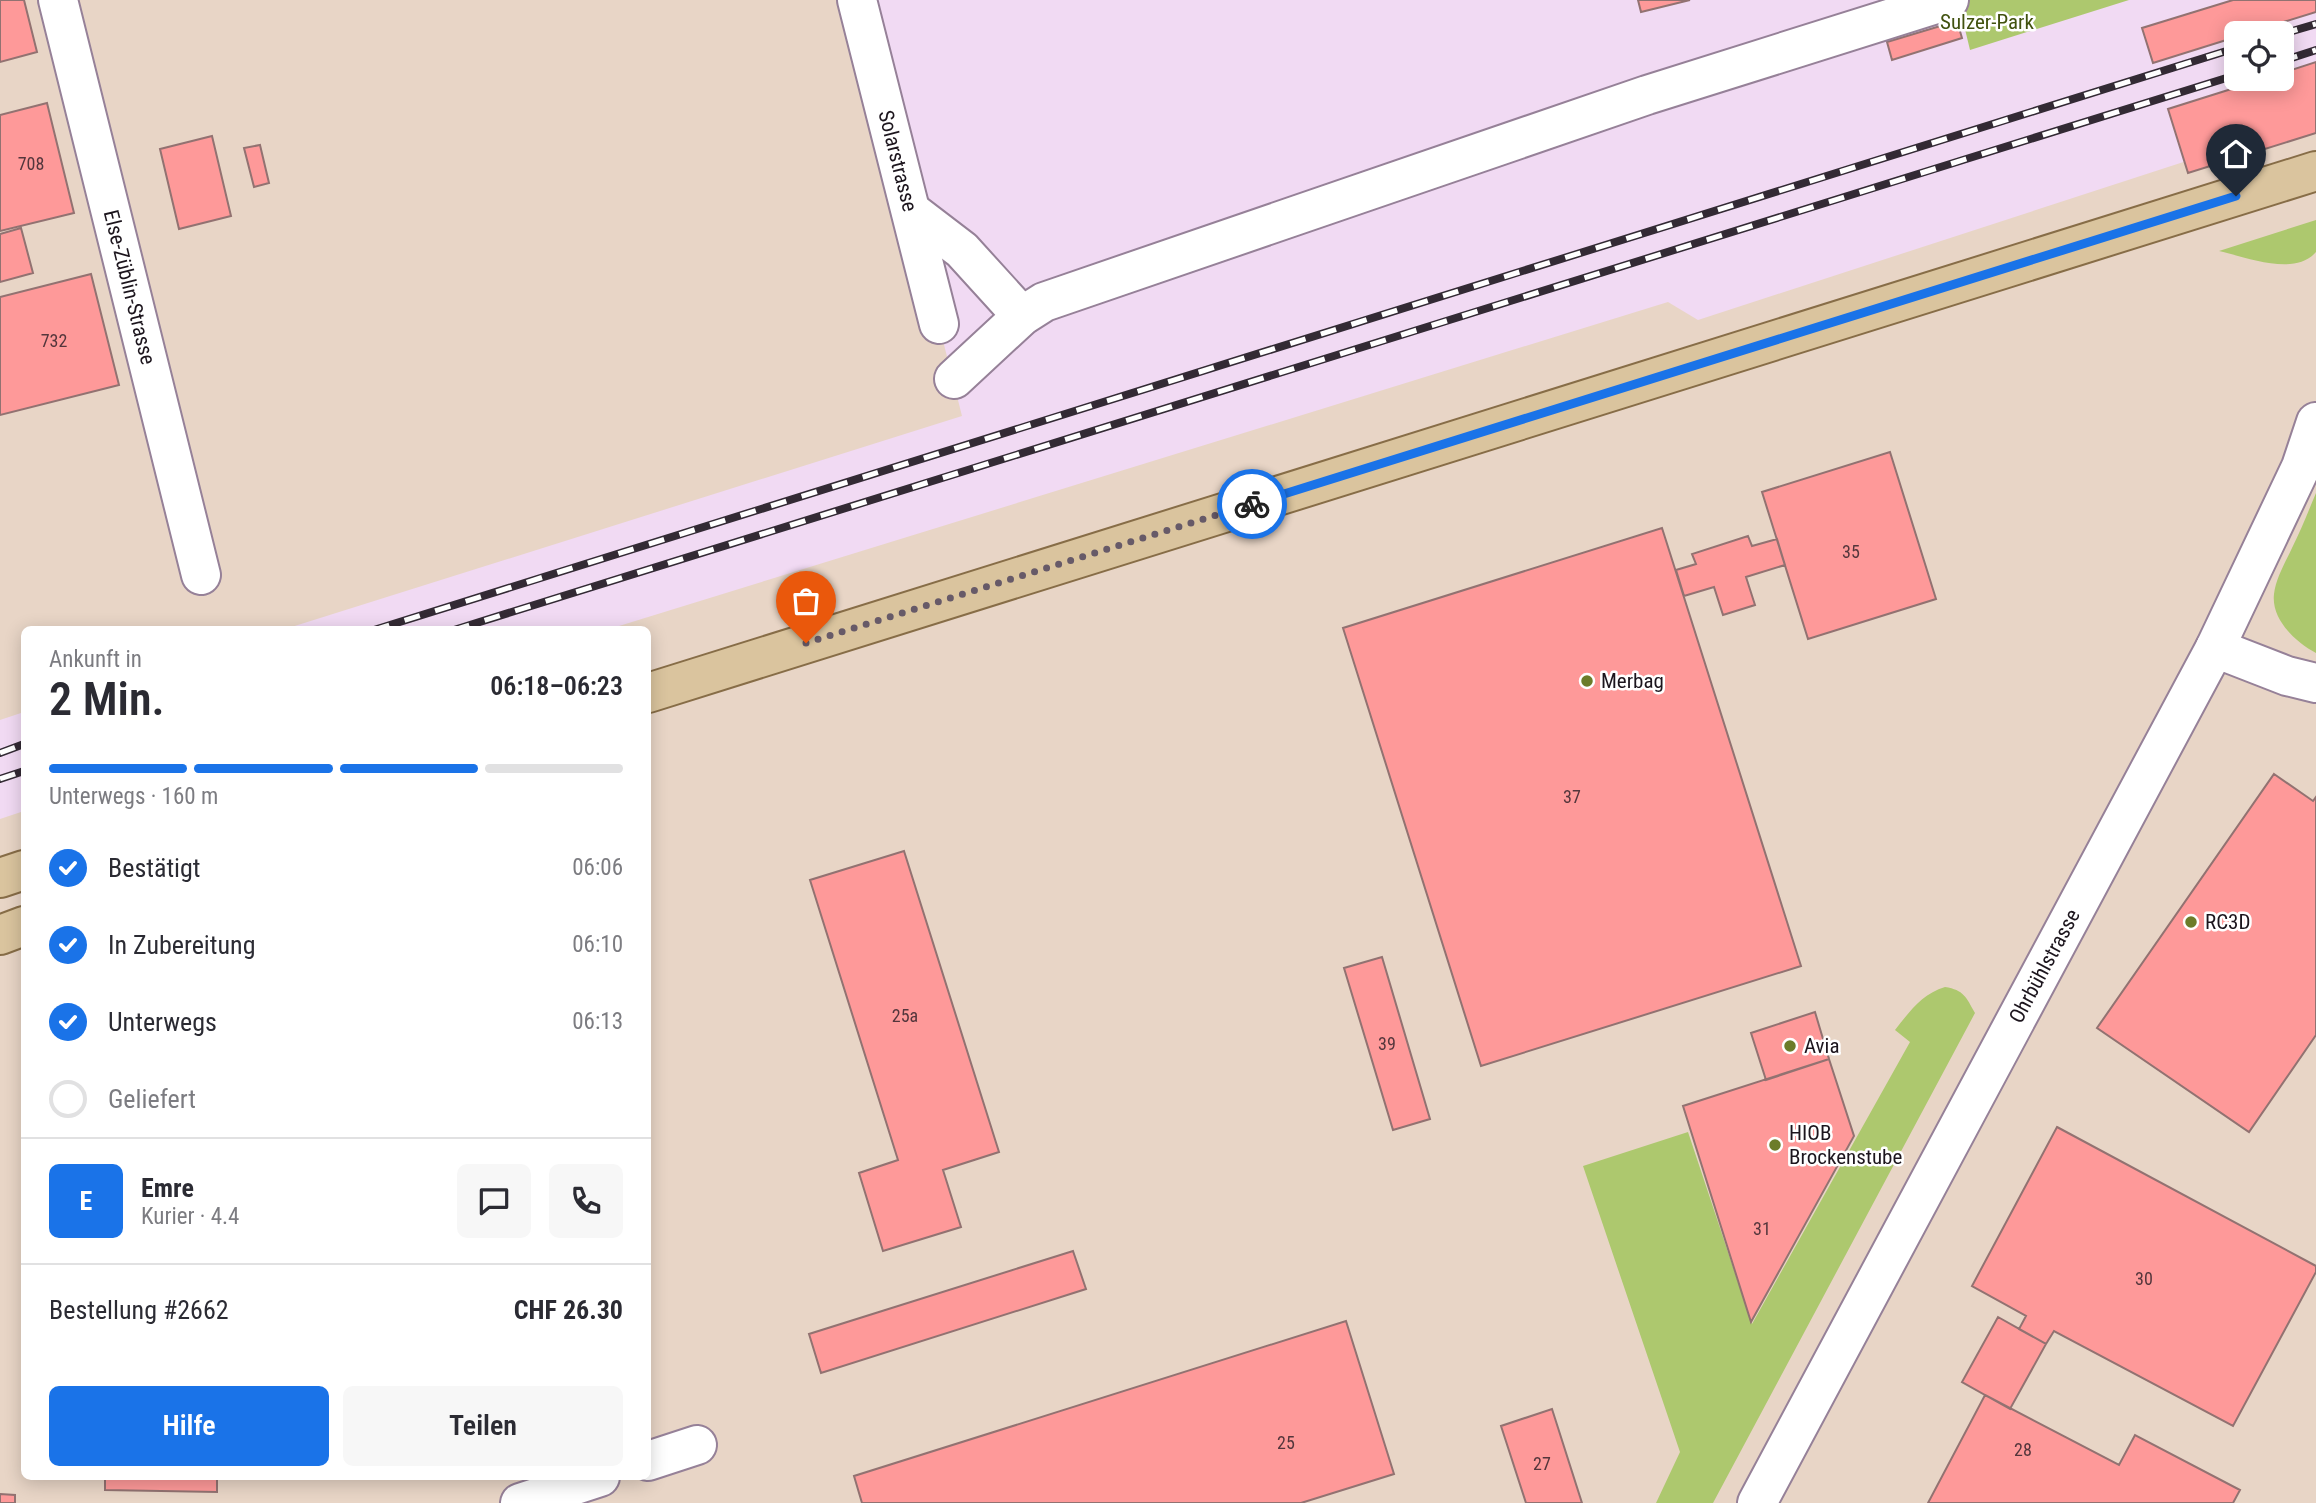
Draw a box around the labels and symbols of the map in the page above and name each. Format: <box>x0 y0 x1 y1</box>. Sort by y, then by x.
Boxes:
park label: Sulzer-Park <box>1940 10 2034 34</box>
street label: Solarstrasse <box>873 108 922 214</box>
pin <box>2206 124 2266 196</box>
house number: 708 <box>18 153 44 174</box>
street label: Else-Züblin-Strasse <box>99 207 160 367</box>
house number: 732 <box>41 330 67 351</box>
courier <box>1217 469 1287 539</box>
house number: 35 <box>1842 541 1860 562</box>
pin <box>776 571 836 643</box>
place label: Merbag <box>1601 669 1664 693</box>
marker: Merbag <box>1579 673 1595 689</box>
house number: 37 <box>1563 786 1581 807</box>
street label: Ohrbühlstrasse <box>2004 905 2085 1027</box>
place label: RC3D <box>2205 910 2250 934</box>
marker: RC3D <box>2183 914 2199 930</box>
house number: 25a <box>892 1005 918 1026</box>
house number: 39 <box>1378 1033 1396 1054</box>
place label: Avia <box>1804 1034 1839 1058</box>
marker: Avia <box>1782 1038 1798 1054</box>
place label: HIOB Brockenstube <box>1789 1121 1902 1169</box>
marker: HIOB Brockenstube <box>1767 1137 1783 1153</box>
house number: 31 <box>1753 1218 1771 1239</box>
house number: 30 <box>2135 1268 2153 1289</box>
house number: 25 <box>1277 1432 1295 1453</box>
house number: 28 <box>2014 1439 2032 1460</box>
house number: 27 <box>1533 1453 1551 1474</box>

